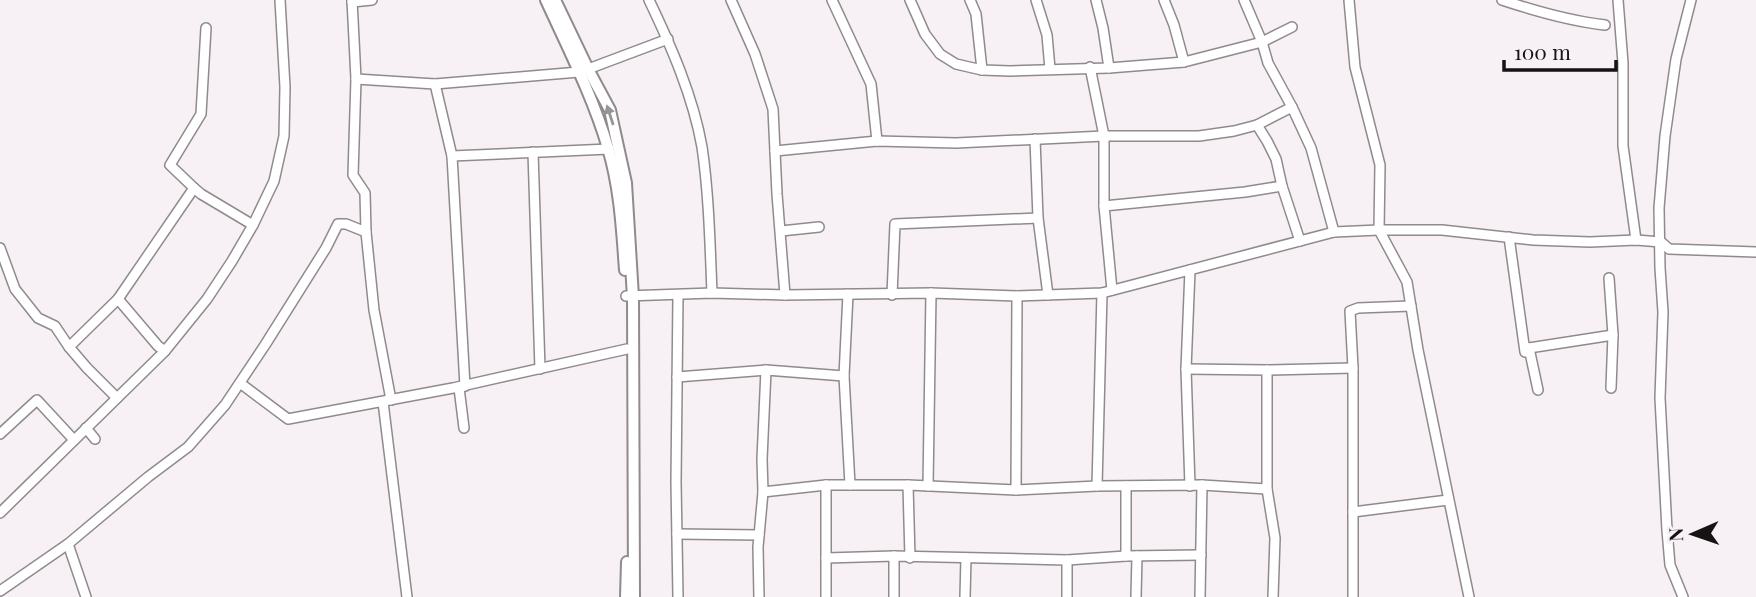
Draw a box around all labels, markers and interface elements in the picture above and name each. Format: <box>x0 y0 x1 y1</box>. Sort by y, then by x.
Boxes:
scale bar <box>1504 28 1616 72</box>
text: 100 m <box>1514 37 1571 65</box>
one-way arrow <box>604 104 614 125</box>
north arrow <box>1658 499 1728 569</box>
text: N <box>1662 527 1688 542</box>

